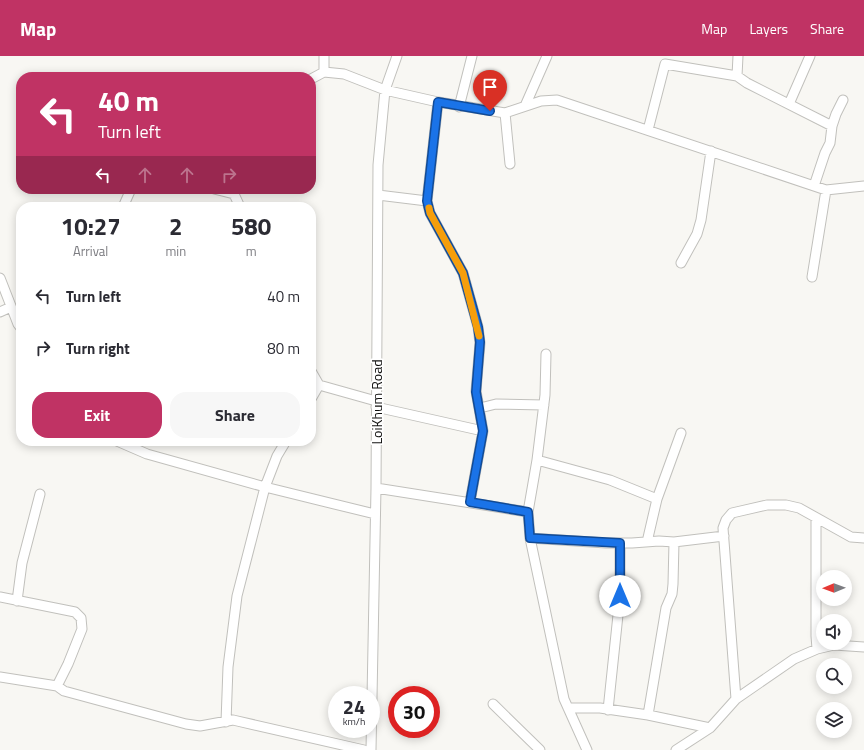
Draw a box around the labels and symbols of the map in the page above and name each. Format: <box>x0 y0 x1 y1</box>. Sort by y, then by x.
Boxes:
pin <box>473 70 507 111</box>
street label: LoiKhum Road <box>366 359 387 445</box>
north arrow <box>816 570 852 606</box>
position arrow <box>599 575 641 617</box>
speed limit sign: 30 <box>388 686 440 738</box>

